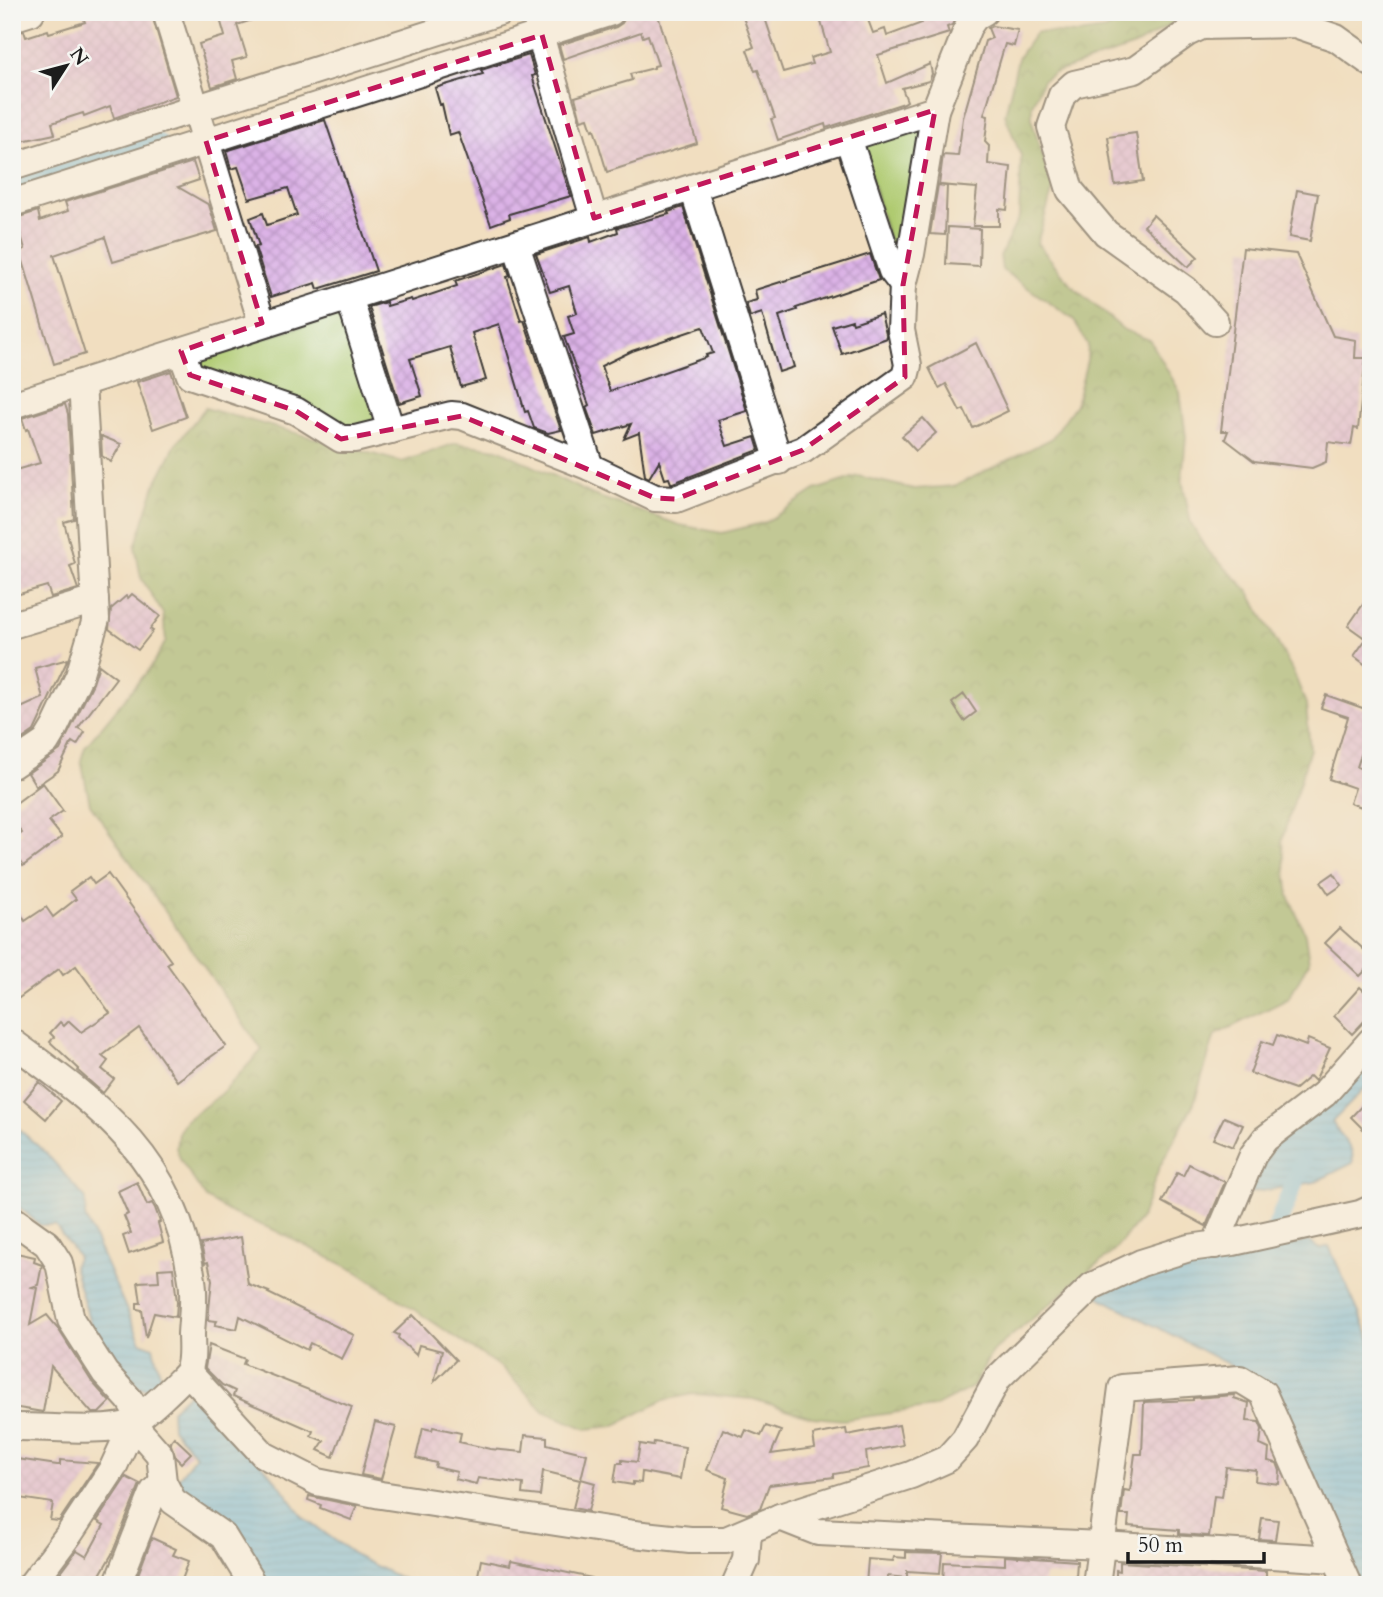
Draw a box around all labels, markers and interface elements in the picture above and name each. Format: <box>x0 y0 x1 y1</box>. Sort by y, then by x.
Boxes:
north arrow <box>32 32 102 102</box>
text: N <box>64 42 95 71</box>
scale bar <box>1128 1520 1264 1564</box>
text: 50 m <box>1138 1531 1183 1560</box>

